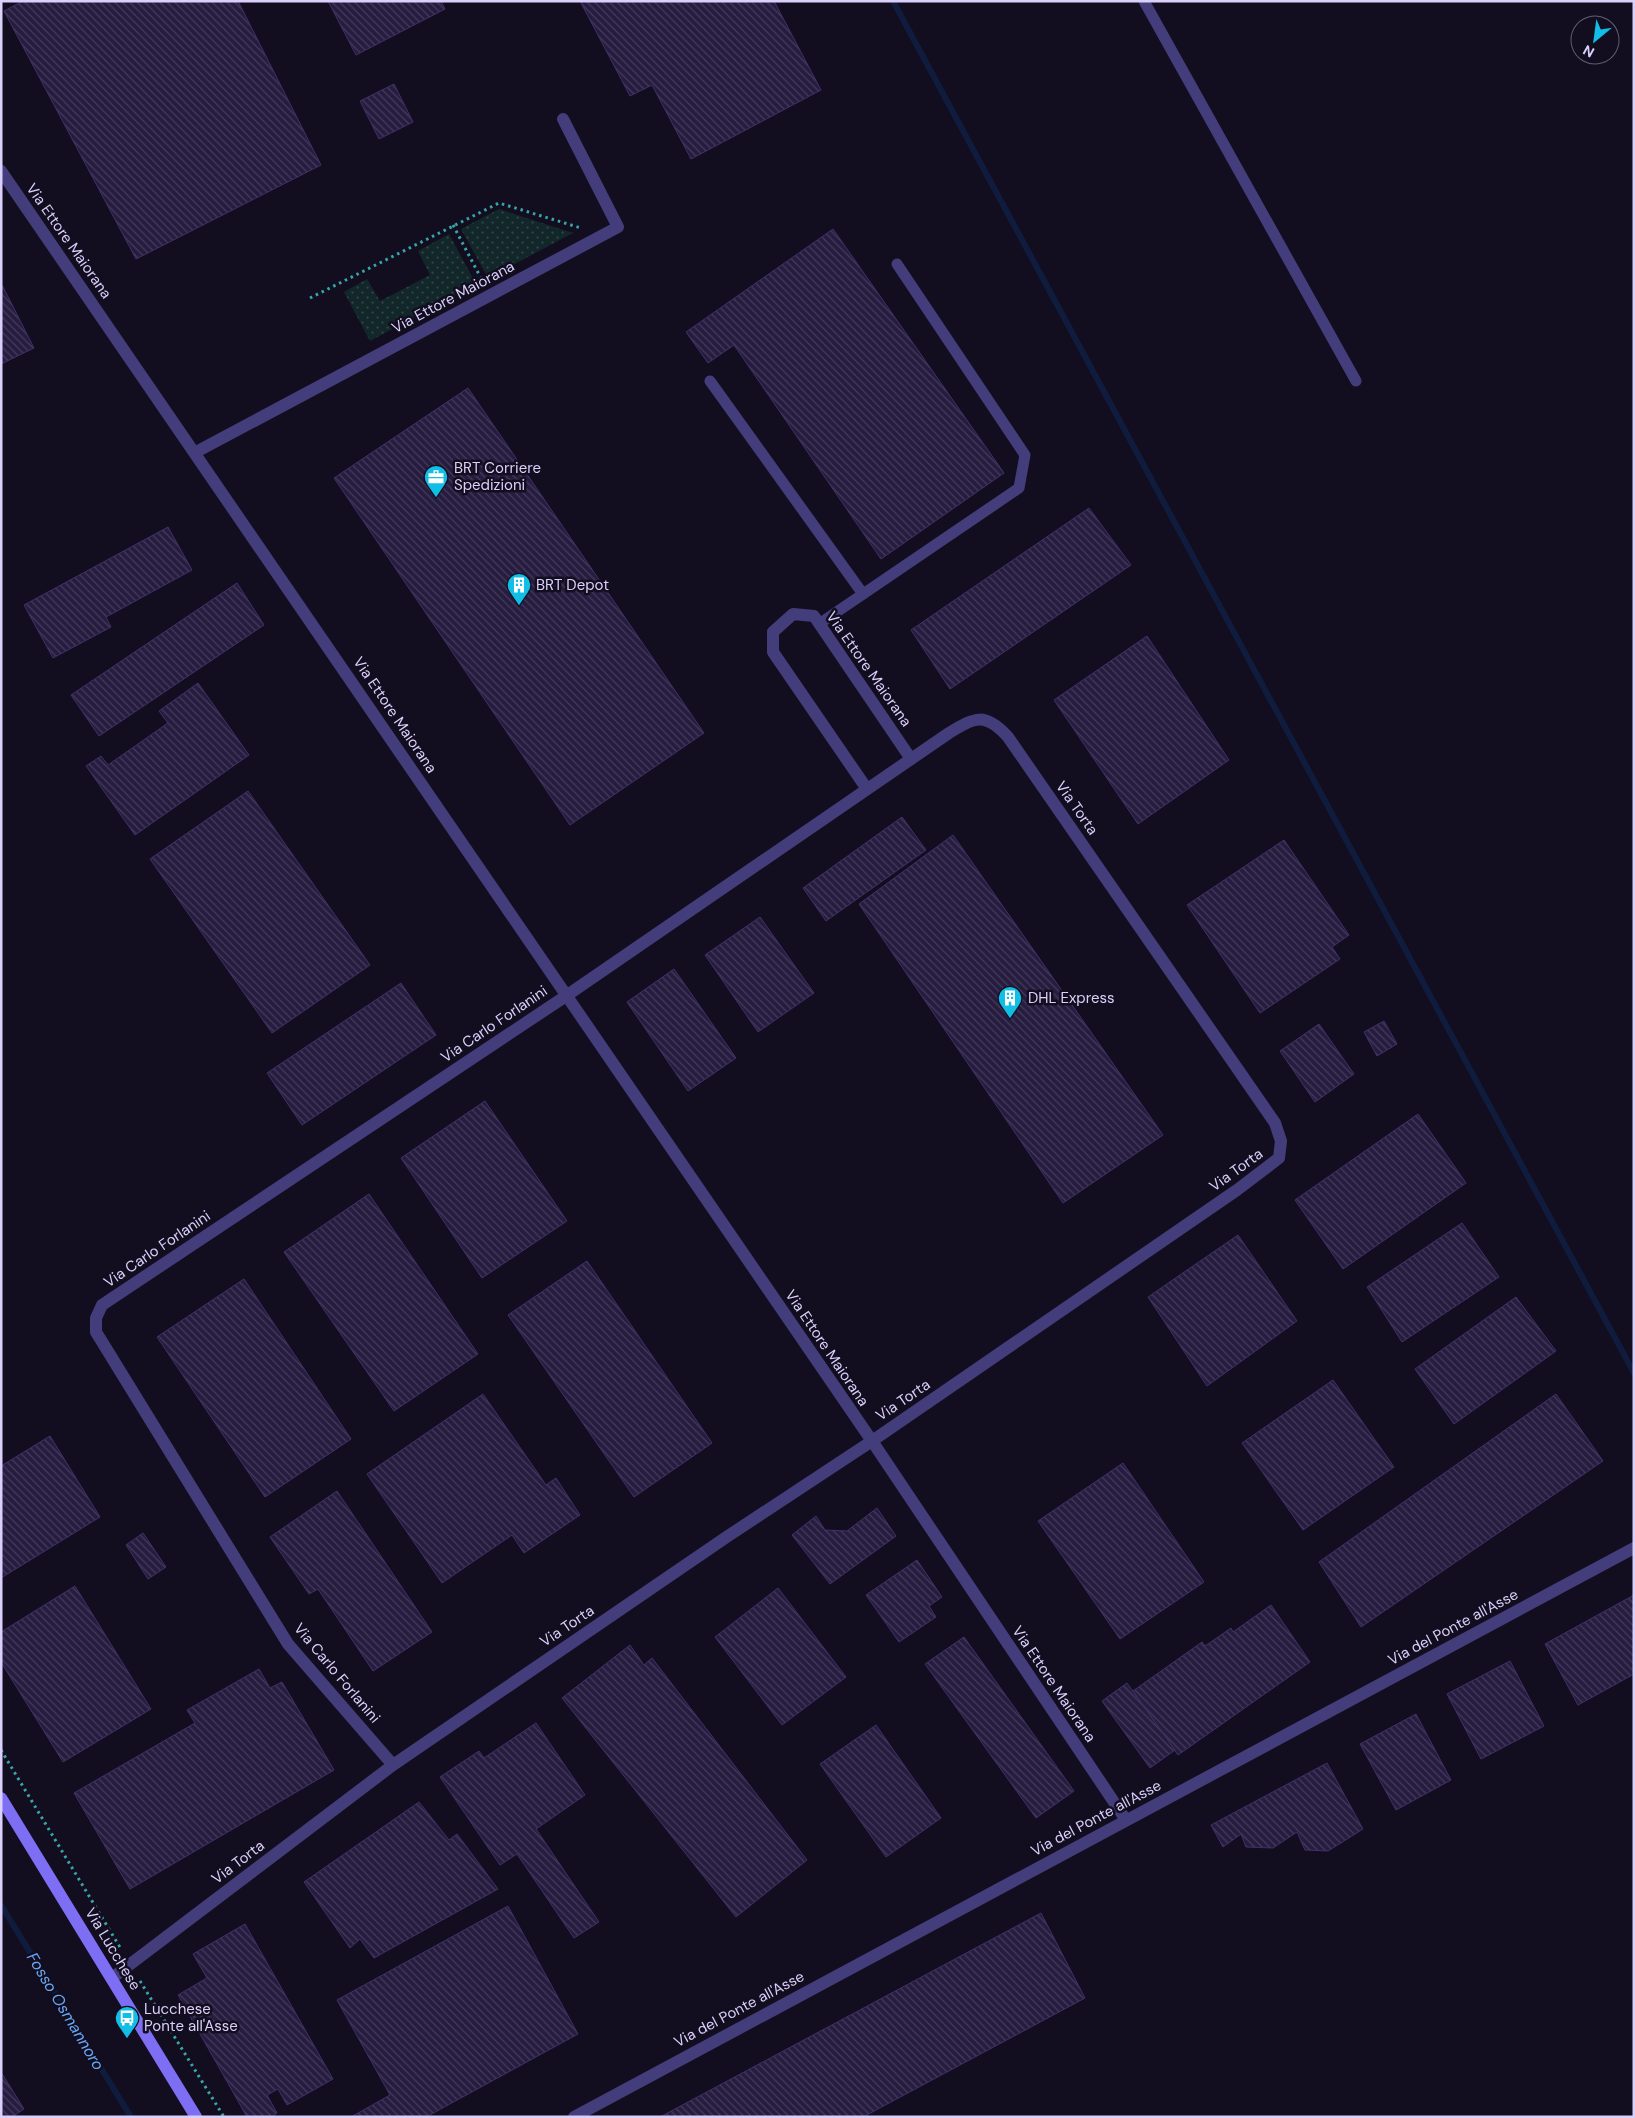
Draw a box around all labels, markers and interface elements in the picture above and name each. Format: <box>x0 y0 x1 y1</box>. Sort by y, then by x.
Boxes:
north arrow <box>1570 15 1620 65</box>
text: N <box>1580 41 1598 62</box>
street label: Via Ettore Maiorana <box>22 179 116 303</box>
street label: Via Ettore Maiorana <box>388 256 518 338</box>
place label: BRT Corriere Spedizioni <box>454 458 541 495</box>
office icon: BRT Corriere Spedizioni <box>423 464 449 498</box>
building icon: BRT Depot <box>506 572 532 606</box>
place label: BRT Depot <box>536 575 609 595</box>
street label: Via Ettore Maiorana <box>822 607 916 731</box>
street label: Via Ettore Maiorana <box>349 653 441 777</box>
street label: Via Torta <box>1051 777 1103 839</box>
street label: Via Carlo Forlanini <box>437 981 551 1067</box>
building icon: DHL Express <box>997 985 1023 1019</box>
place label: DHL Express <box>1028 988 1115 1008</box>
street label: Via Torta <box>1205 1144 1267 1196</box>
street label: Via Carlo Forlanini <box>100 1206 214 1292</box>
street label: Via Ettore Maiorana <box>781 1286 873 1410</box>
street label: Via Torta <box>872 1375 934 1425</box>
street label: Via del Ponte all'Asse <box>1384 1584 1522 1670</box>
street label: Via Torta <box>536 1601 598 1651</box>
street label: Via Carlo Forlanini <box>289 1619 385 1727</box>
street label: Via Ettore Maiorana <box>1008 1622 1100 1746</box>
street label: Via del Ponte all'Asse <box>1027 1775 1165 1861</box>
street label: Via Torta <box>207 1836 269 1888</box>
street label: Via Lucchese <box>81 1904 145 1994</box>
water label: Fosso Osmannoro <box>22 1948 109 2074</box>
street label: Via del Ponte all'Asse <box>670 1966 808 2052</box>
place label: Lucchese Ponte all'Asse <box>144 1999 238 2036</box>
bus stop icon: Lucchese Ponte all'Asse <box>114 2005 140 2039</box>

